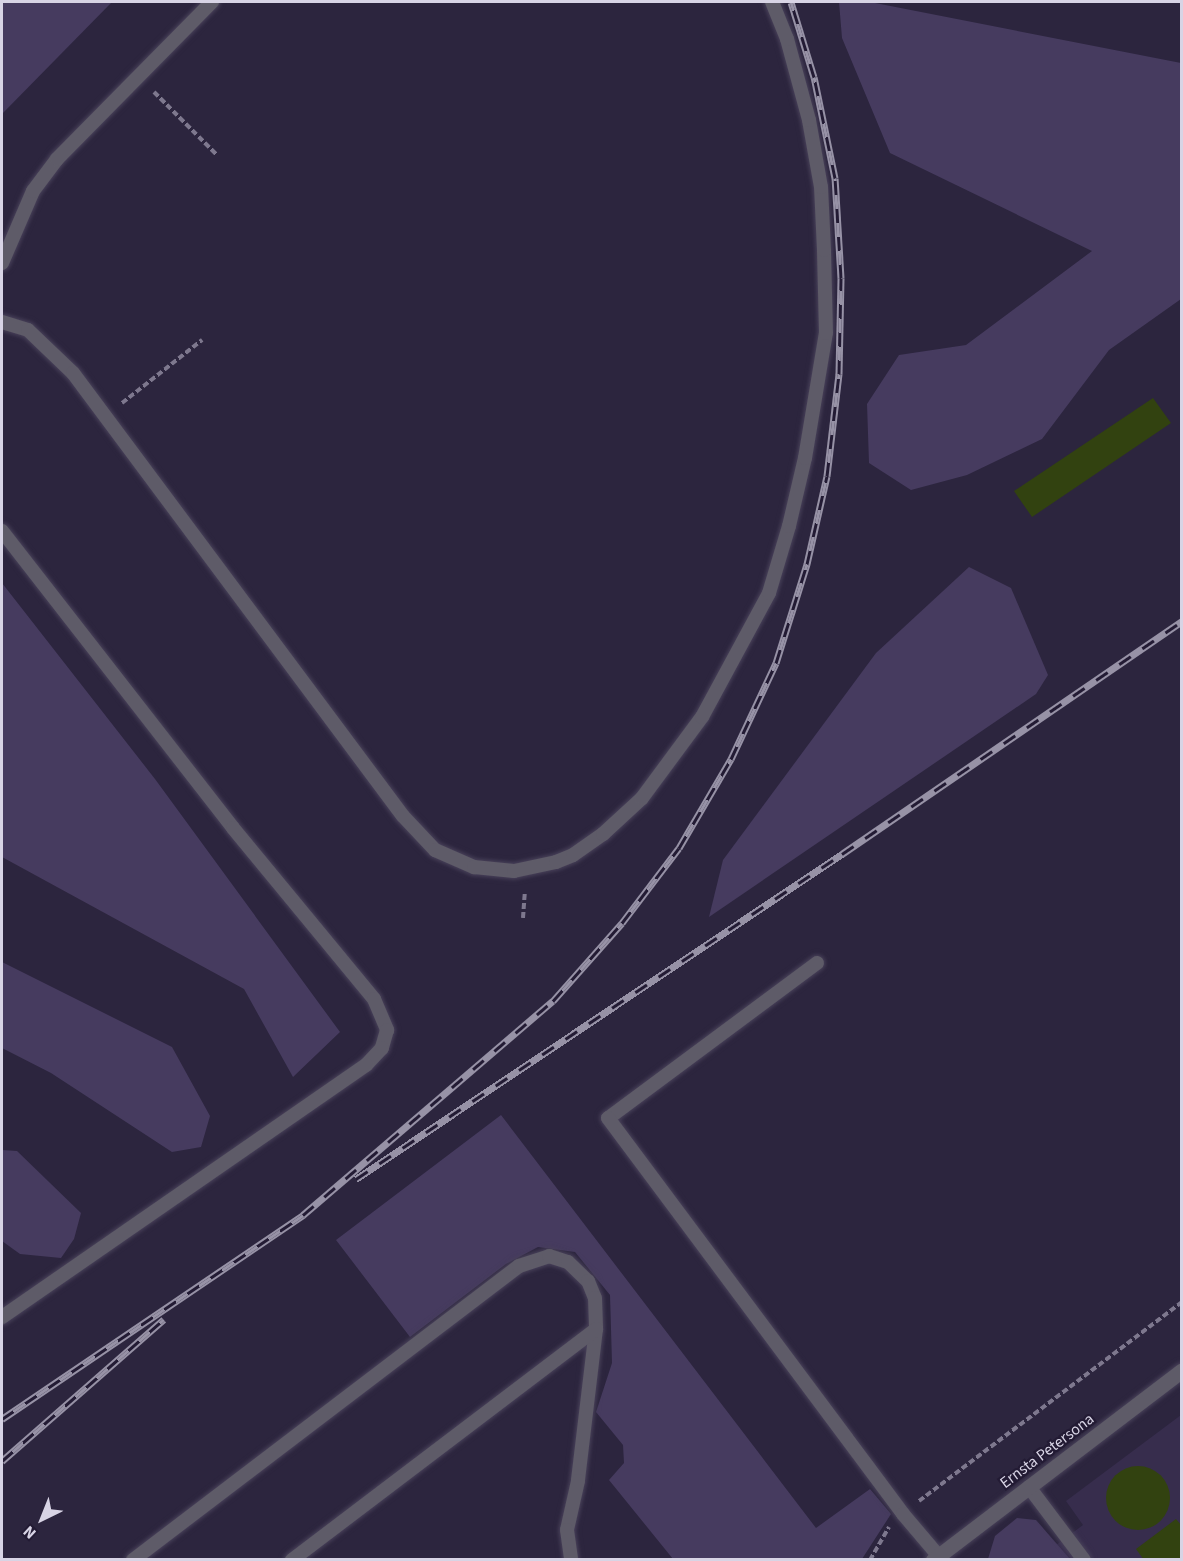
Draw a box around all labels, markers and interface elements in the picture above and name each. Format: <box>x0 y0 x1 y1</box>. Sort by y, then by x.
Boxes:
street label: Ernsta Petersona <box>996 1409 1098 1493</box>
north arrow <box>12 1489 72 1549</box>
text: N <box>18 1520 41 1544</box>

